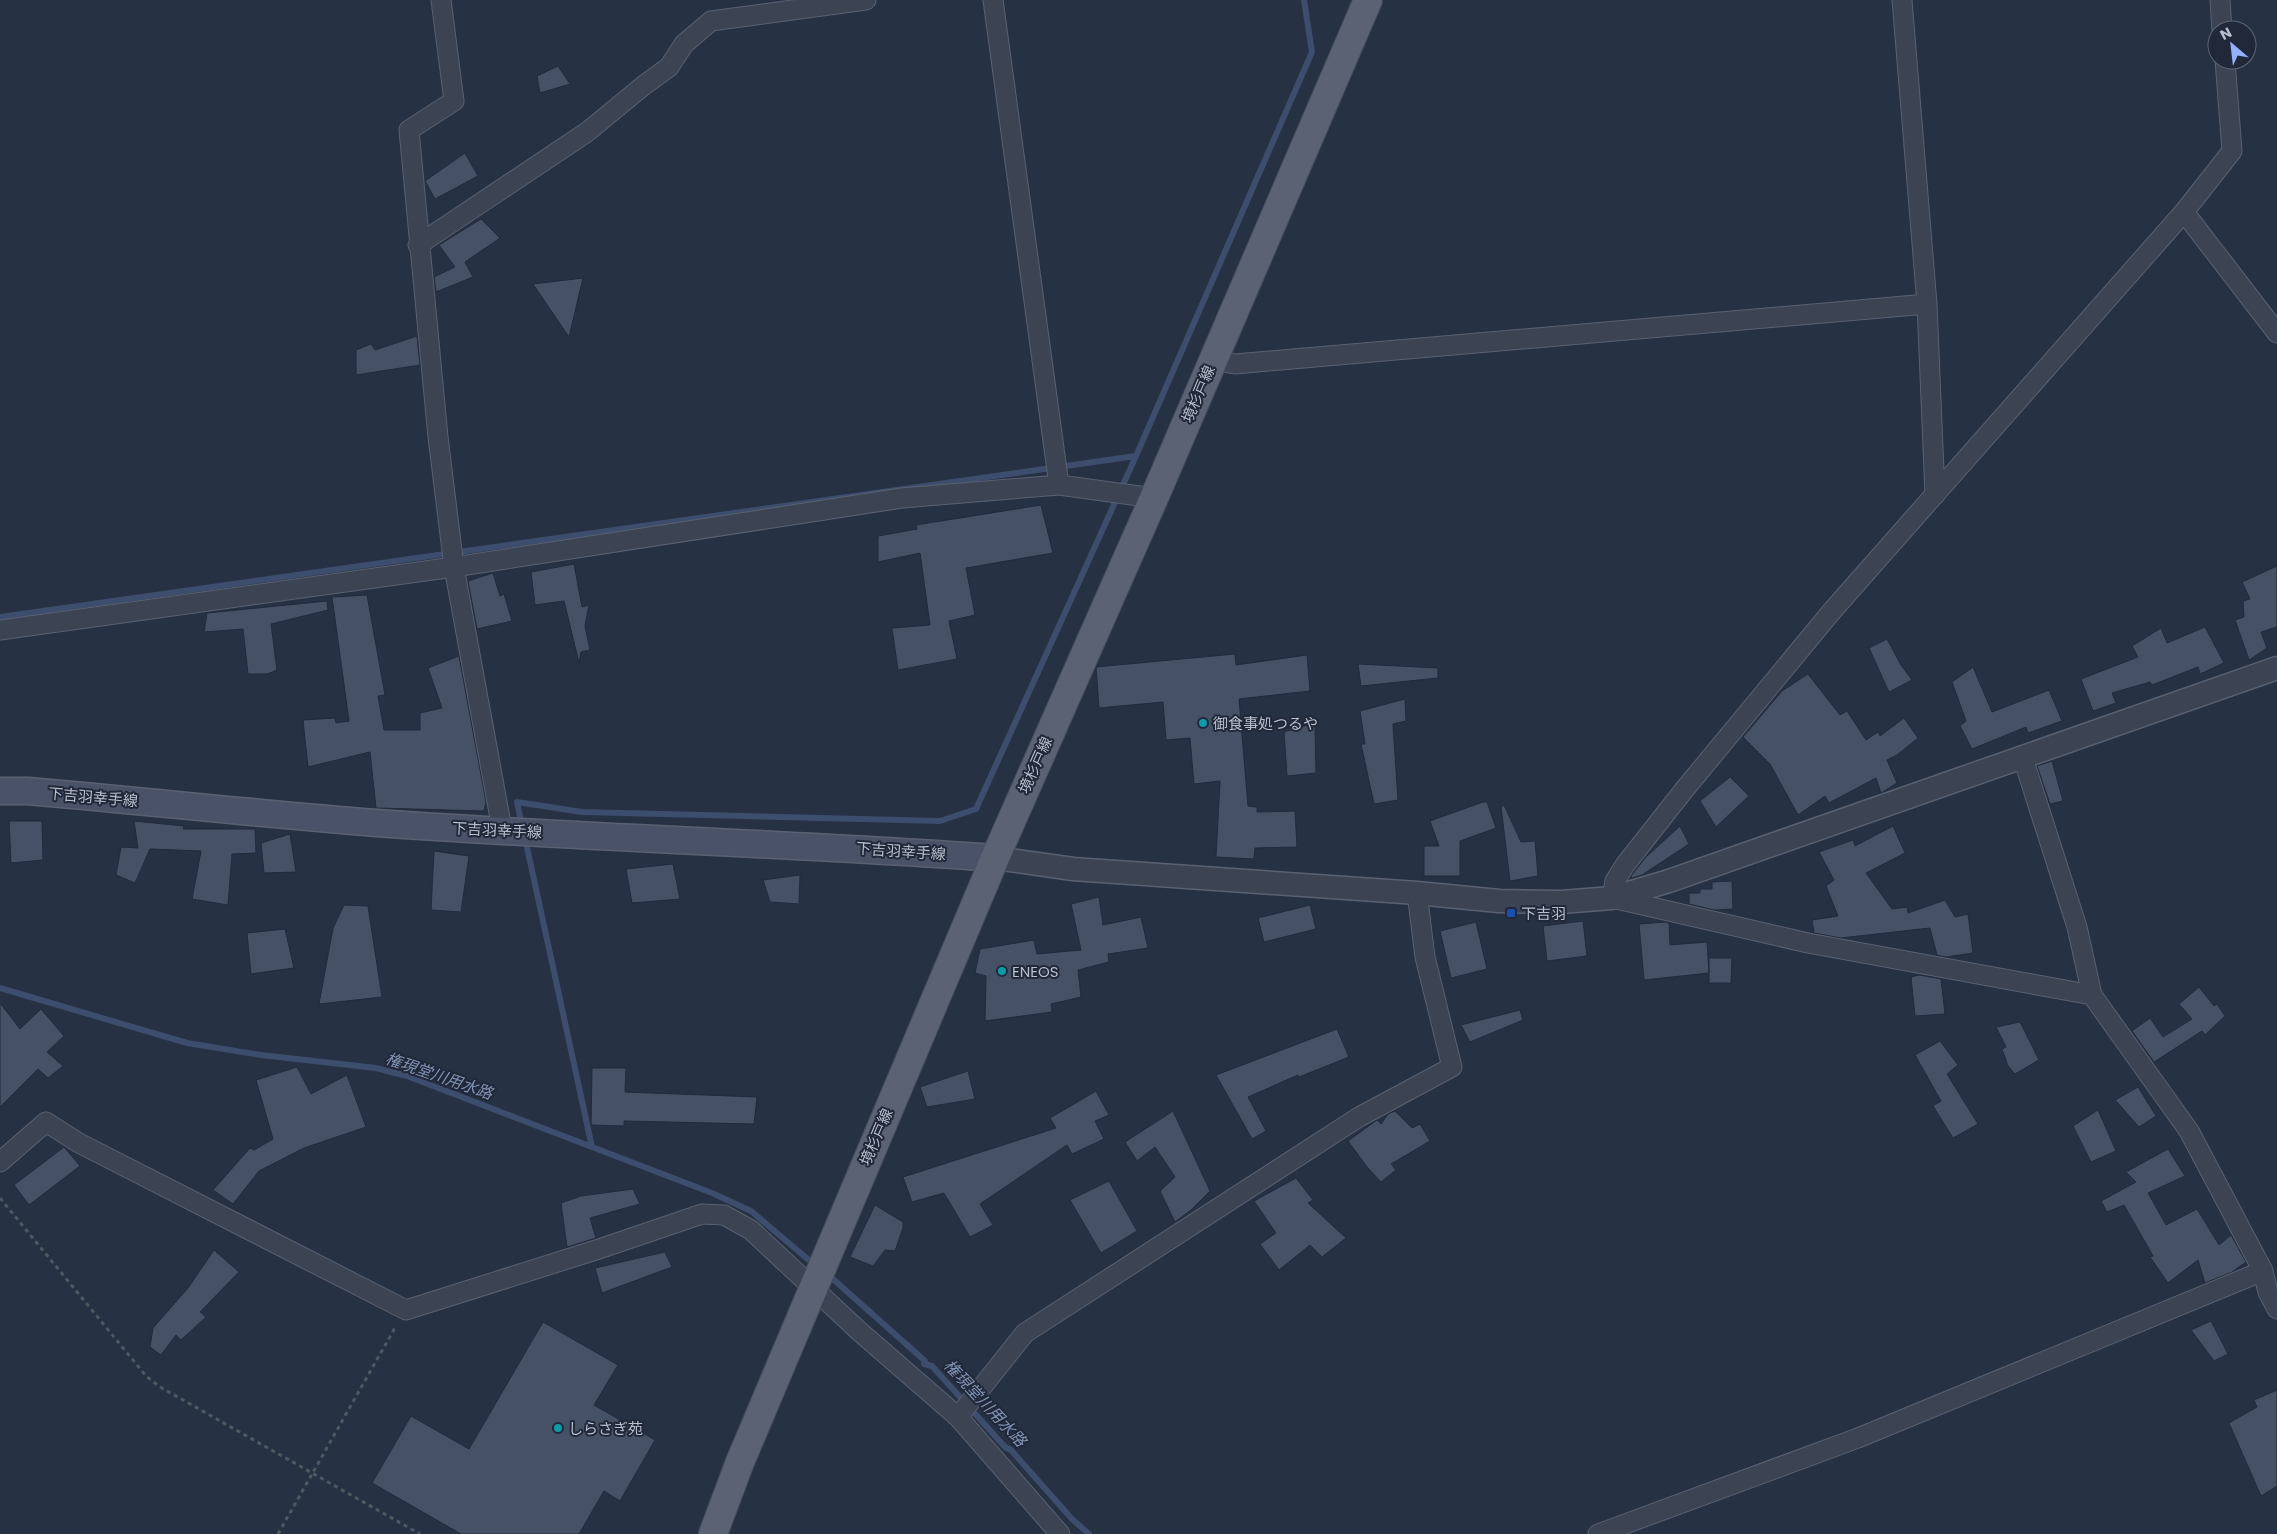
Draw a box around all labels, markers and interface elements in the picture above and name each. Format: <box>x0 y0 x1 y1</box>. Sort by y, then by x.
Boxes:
north arrow <box>2207 20 2257 70</box>
text: N <box>2217 22 2235 45</box>
street label: 境杉戸線 <box>1177 362 1219 426</box>
place label: 御食事処つるや <box>1213 713 1318 734</box>
marker: 御食事処つるや <box>1197 717 1209 729</box>
street label: 境杉戸線 <box>1013 733 1057 797</box>
street label: 下吉羽幸手線 <box>47 783 139 811</box>
street label: 下吉羽幸手線 <box>452 817 542 843</box>
street label: 下吉羽幸手線 <box>855 837 947 865</box>
place label: 下吉羽 <box>1521 903 1566 924</box>
marker: 下吉羽 <box>1505 907 1517 919</box>
place label: ENEOS <box>1012 961 1059 982</box>
marker: ENEOS <box>996 965 1008 977</box>
water label: 権現堂川用水路 <box>382 1047 498 1106</box>
street label: 境杉戸線 <box>855 1105 897 1169</box>
water label: 権現堂川用水路 <box>938 1354 1033 1453</box>
place label: しらさぎ苑 <box>568 1418 643 1439</box>
marker: しらさぎ苑 <box>552 1422 564 1434</box>

